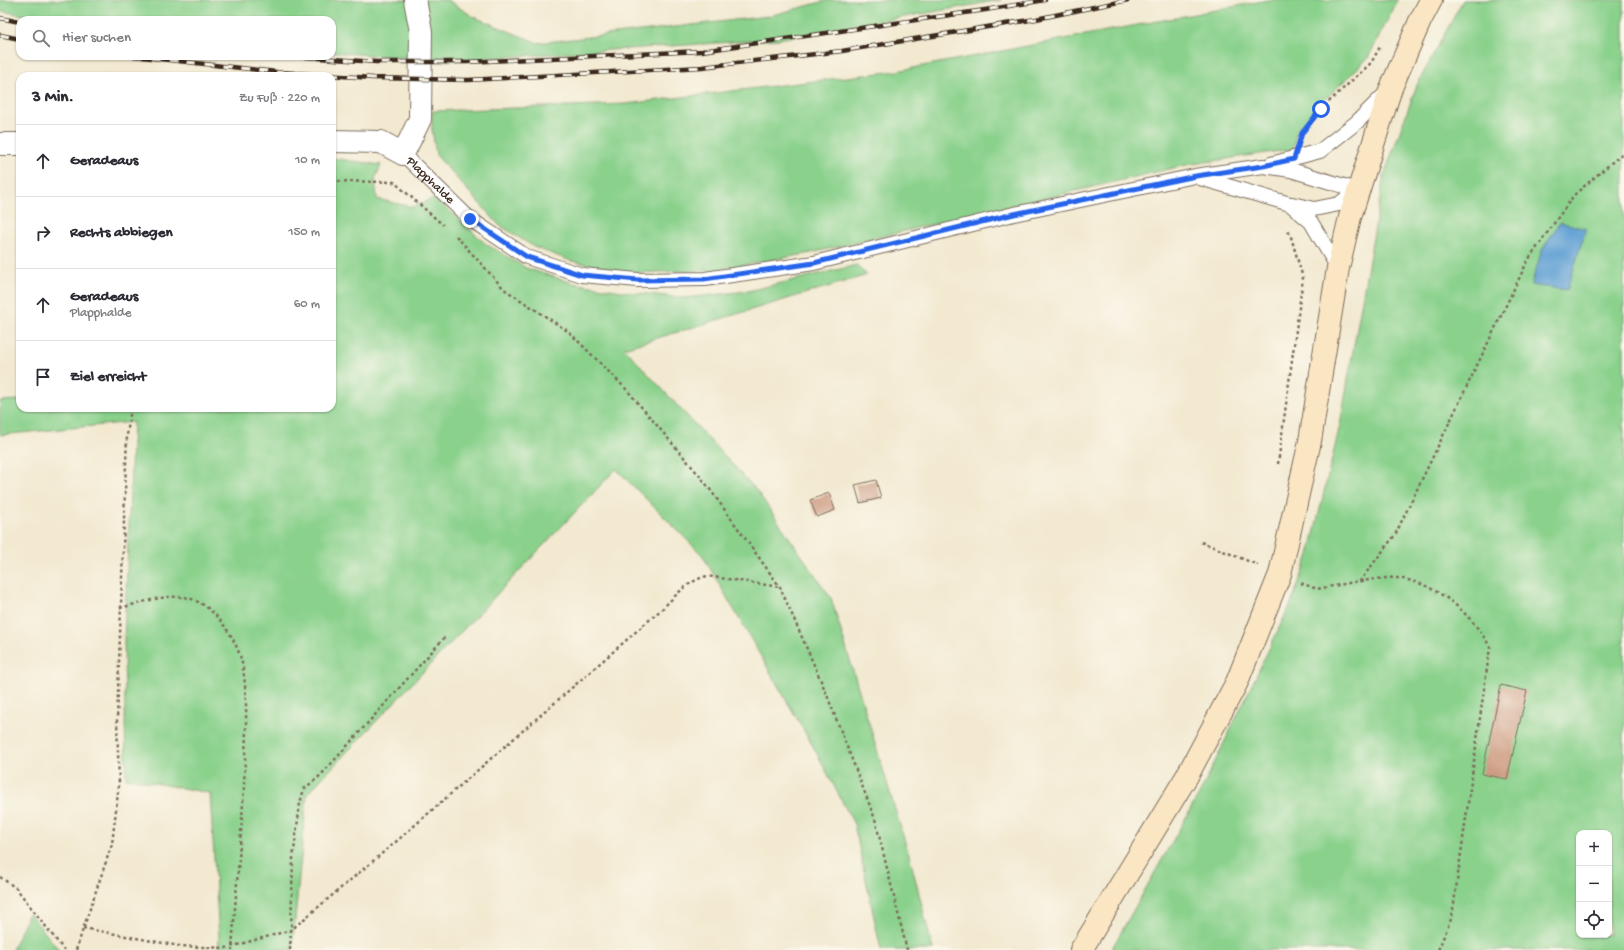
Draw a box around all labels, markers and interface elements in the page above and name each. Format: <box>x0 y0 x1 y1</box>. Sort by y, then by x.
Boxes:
search box <box>16 16 336 60</box>
icon: search <box>30 27 52 49</box>
text: Hier suchen <box>62 29 131 47</box>
text: 3 Min. <box>32 88 74 108</box>
text: Zu Fuß · 220 m <box>239 91 320 106</box>
route start <box>1312 100 1330 118</box>
icon: ahead <box>32 150 54 172</box>
text: Geradeaus <box>70 152 138 170</box>
text: 10 m <box>295 153 320 168</box>
street label: Plapphalde <box>402 153 458 207</box>
route end <box>461 210 479 228</box>
icon: right <box>32 222 54 244</box>
text: Rechts abbiegen <box>70 224 173 242</box>
text: 150 m <box>288 225 320 240</box>
text: Geradeaus <box>70 288 138 306</box>
icon: ahead <box>32 294 54 316</box>
text: 60 m <box>294 297 320 312</box>
text: Plapphalde <box>70 306 131 321</box>
icon: arrive <box>32 366 54 388</box>
text: Ziel erreicht <box>70 368 146 386</box>
map controls <box>1576 830 1612 938</box>
button: + <box>1576 830 1612 866</box>
button: − <box>1576 866 1612 902</box>
button: locate <box>1576 902 1612 938</box>

